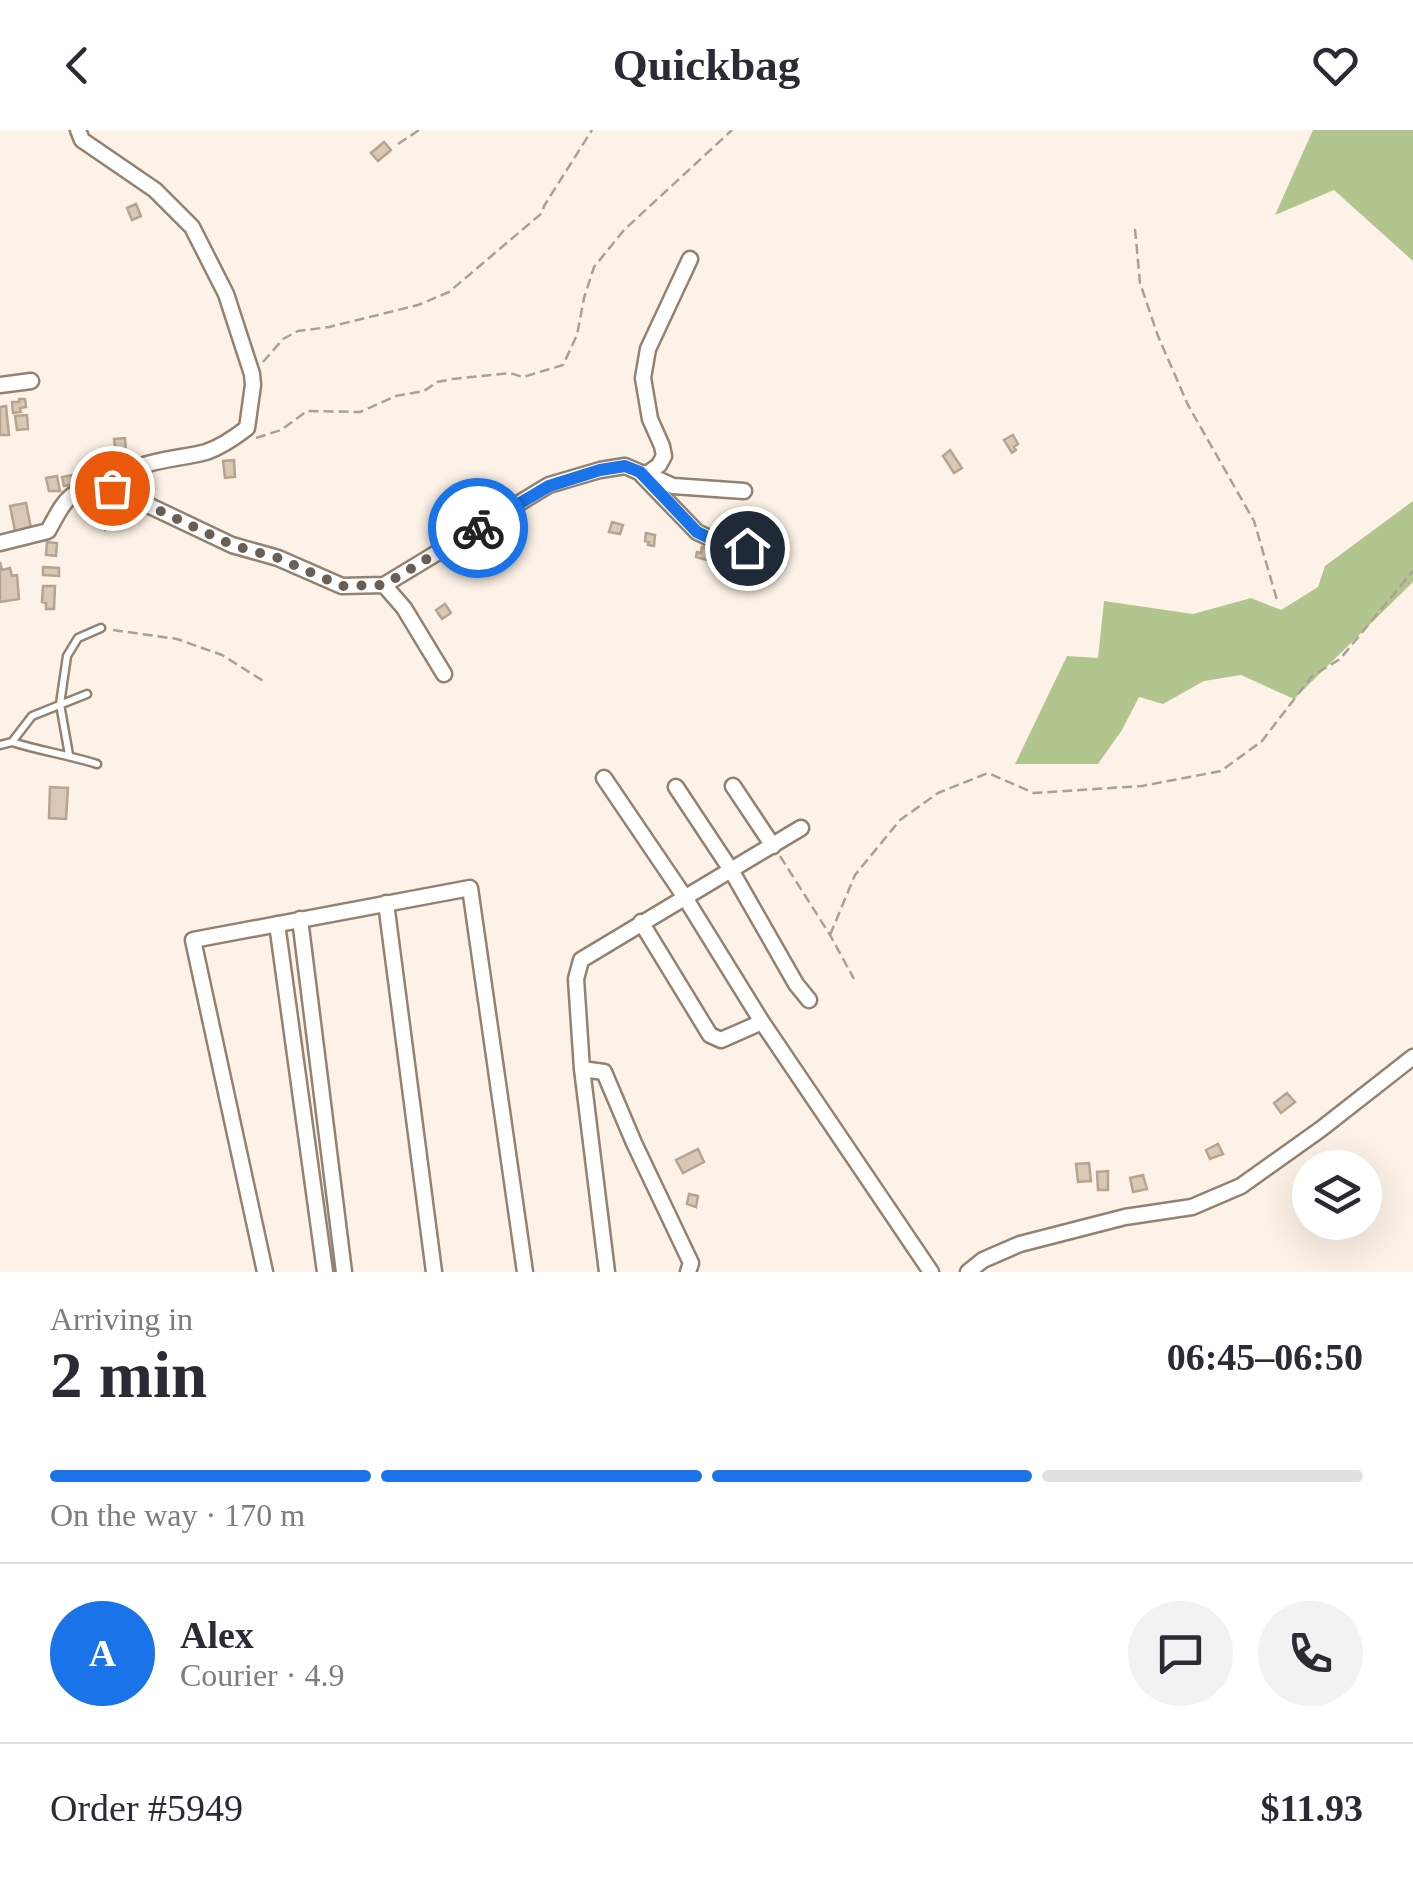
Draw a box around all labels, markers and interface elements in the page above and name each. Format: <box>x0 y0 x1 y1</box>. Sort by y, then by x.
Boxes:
icon: back <box>50 38 105 93</box>
icon: heart <box>1308 38 1363 93</box>
text: Quickbag <box>613 40 800 90</box>
pin <box>70 446 155 531</box>
icon: bag <box>85 461 140 516</box>
courier <box>428 478 528 578</box>
icon: bike <box>451 501 506 556</box>
pin <box>705 506 790 591</box>
icon: home <box>720 521 775 576</box>
map controls <box>1292 1150 1382 1240</box>
button: layers <box>1292 1150 1382 1240</box>
text: Arriving in <box>50 1301 193 1337</box>
text: 06:45–06:50 <box>1167 1336 1363 1378</box>
text: 2 min <box>50 1339 207 1411</box>
text: On the way · 170 m <box>50 1497 305 1533</box>
button: chat <box>1128 1601 1233 1706</box>
button: phone <box>1258 1601 1363 1706</box>
text: Alex <box>180 1614 254 1656</box>
text: A <box>89 1632 116 1674</box>
text: Courier · 4.9 <box>180 1657 344 1693</box>
text: Order #5949 <box>50 1787 243 1829</box>
text: $11.93 <box>1261 1787 1363 1829</box>

